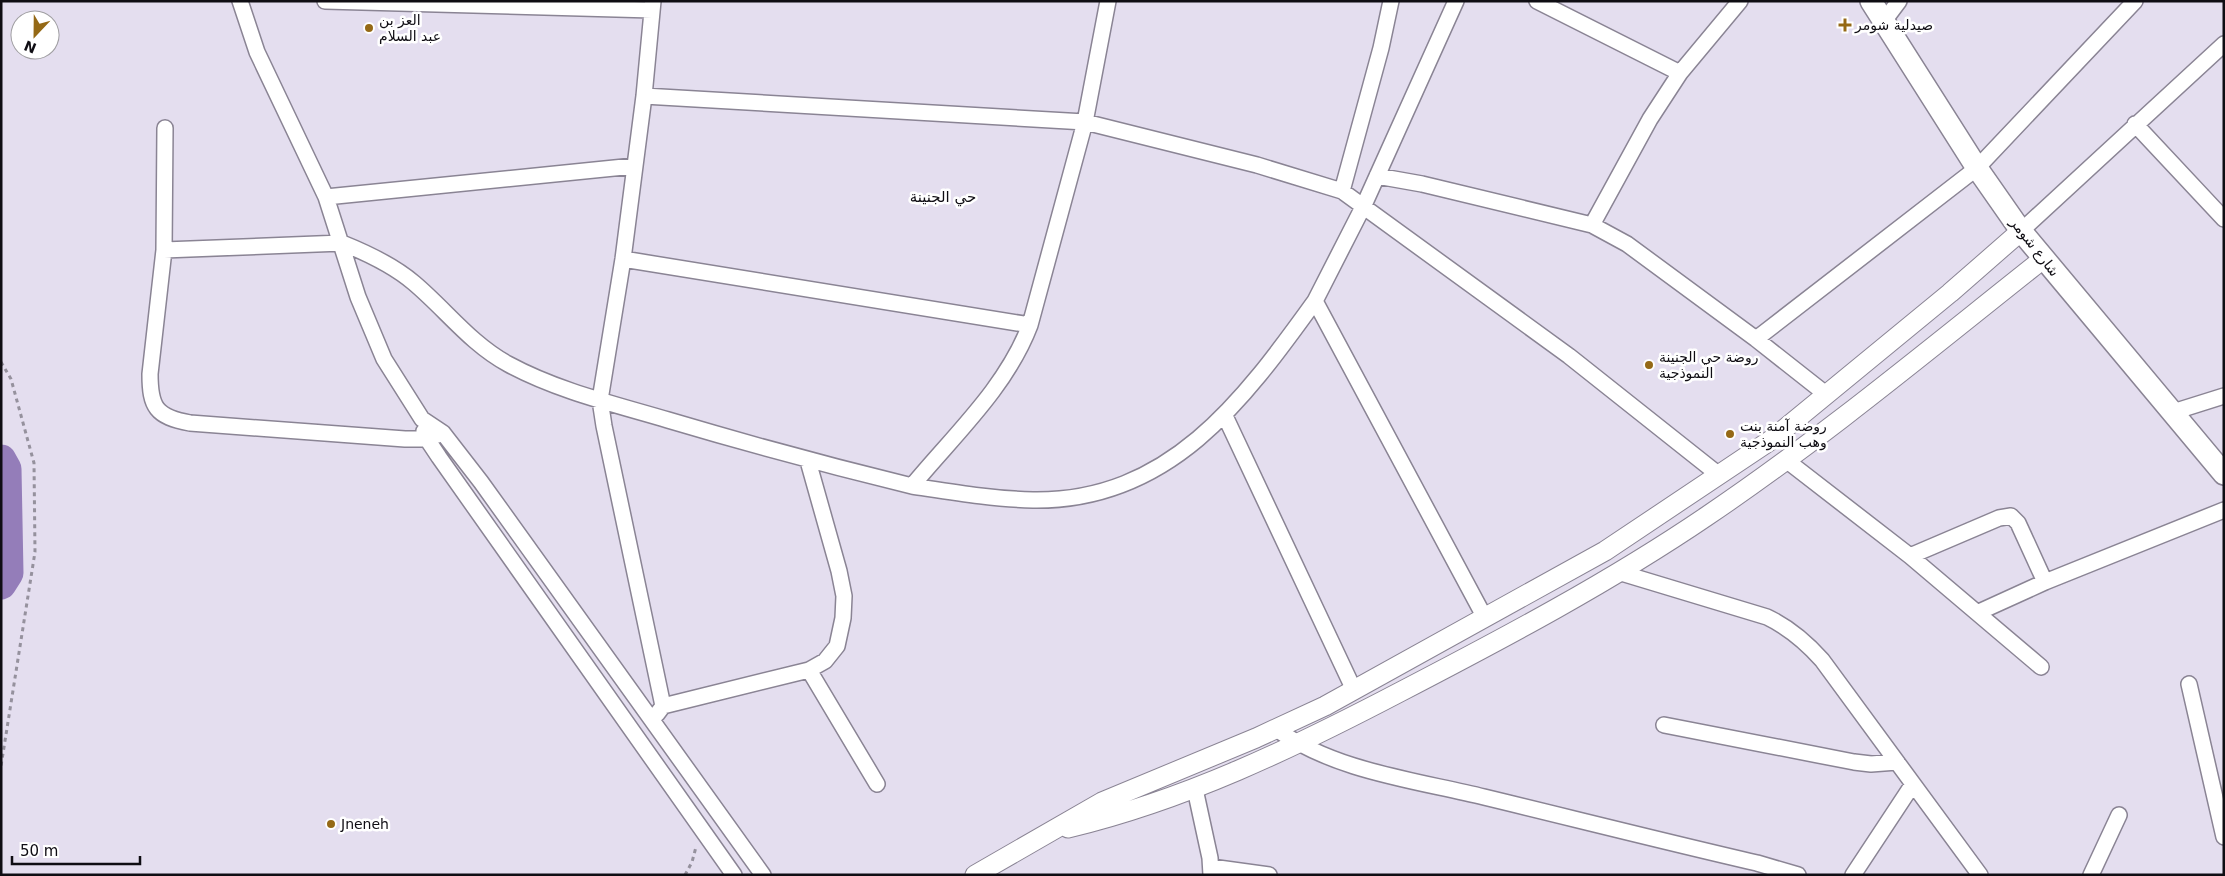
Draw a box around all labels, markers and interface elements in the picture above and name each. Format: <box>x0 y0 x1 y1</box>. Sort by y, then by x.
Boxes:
north arrow <box>10 10 60 60</box>
place label: العز بن عبد السلام <box>379 12 441 44</box>
place label: صيدلية شومر <box>1854 17 1933 34</box>
marker: صيدلية شومر <box>1839 19 1851 31</box>
marker: العز بن عبد السلام <box>363 22 375 34</box>
text: N <box>22 37 39 57</box>
district label: حي الجنينة <box>910 188 976 207</box>
street label: شارع شومر <box>2006 214 2063 280</box>
place label: روضة حي الجنينة النموذجية <box>1659 349 1759 382</box>
marker: روضة حي الجنينة النموذجية <box>1643 359 1655 371</box>
place label: روضة آمنة بنت وهب النموذجية <box>1740 418 1827 451</box>
marker: روضة آمنة بنت وهب النموذجية <box>1724 428 1736 440</box>
place label: Jneneh <box>340 816 389 832</box>
marker: Jneneh <box>325 818 337 830</box>
scale bar <box>12 834 140 866</box>
text: 50 m <box>20 842 58 860</box>

